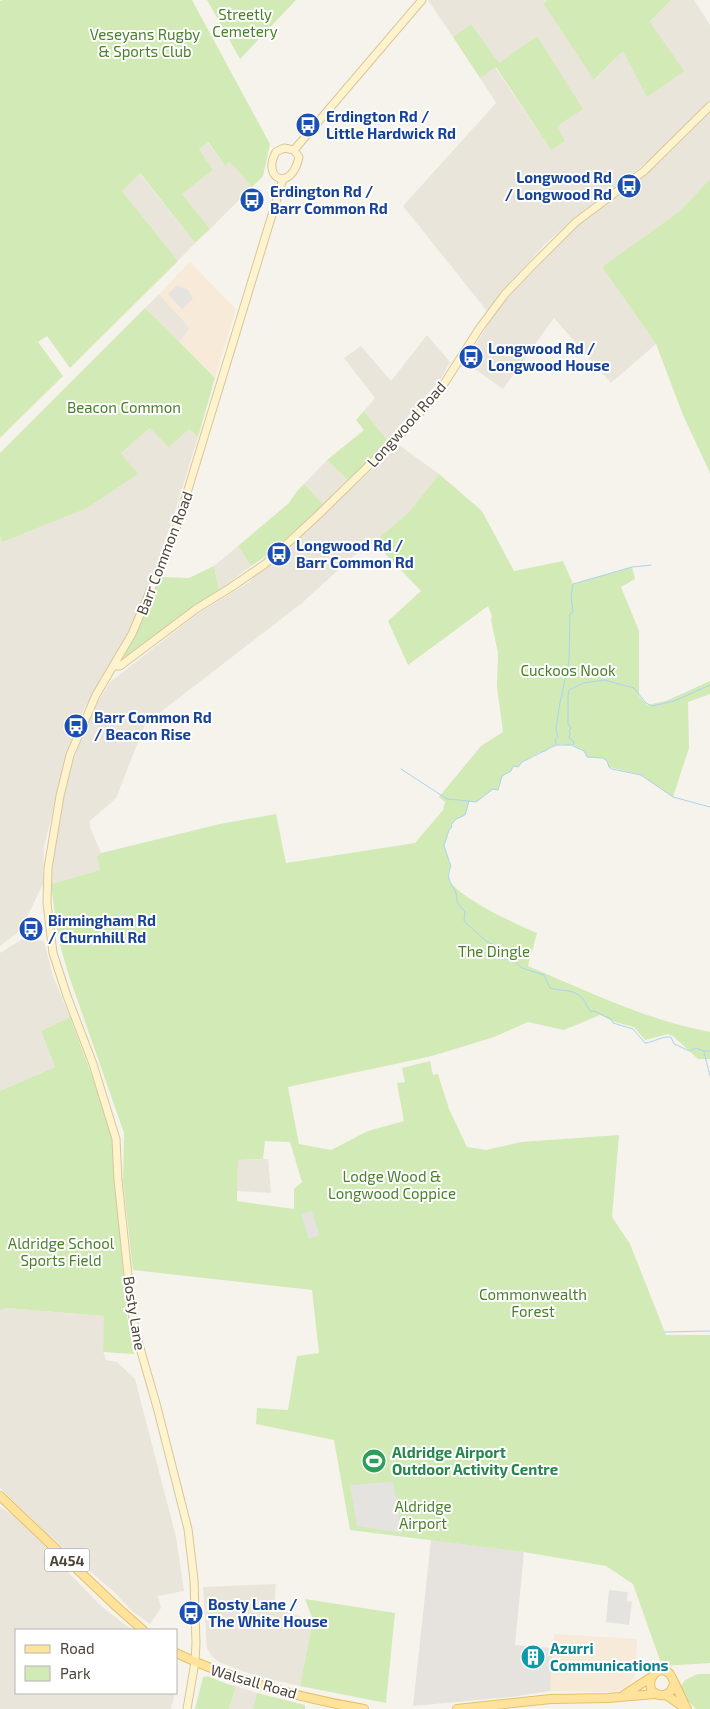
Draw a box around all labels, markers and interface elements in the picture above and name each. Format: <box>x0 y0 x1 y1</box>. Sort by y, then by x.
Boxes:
park label: Streetly Cemetery <box>212 5 278 40</box>
park label: Veseyans Rugby & Sports Club <box>90 25 200 60</box>
place label: Erdington Rd / Little Hardwick Rd <box>326 107 456 142</box>
bus stop icon: Erdington Rd / Little Hardwick Rd <box>295 112 321 138</box>
place label: Longwood Rd / Longwood Rd <box>505 168 612 203</box>
bus stop icon: Longwood Rd / Longwood Rd <box>616 173 642 199</box>
place label: Erdington Rd / Barr Common Rd <box>270 182 388 217</box>
bus stop icon: Erdington Rd / Barr Common Rd <box>239 187 265 213</box>
place label: Longwood Rd / Longwood House <box>488 339 610 374</box>
bus stop icon: Longwood Rd / Longwood House <box>458 344 484 370</box>
street label: Longwood Road <box>363 377 449 471</box>
park label: Beacon Common <box>67 398 181 416</box>
street label: Barr Common Road <box>132 489 196 617</box>
place label: Longwood Rd / Barr Common Rd <box>296 536 414 571</box>
bus stop icon: Longwood Rd / Barr Common Rd <box>266 541 292 567</box>
park label: Cuckoos Nook <box>520 661 616 679</box>
place label: Barr Common Rd / Beacon Rise <box>94 708 212 743</box>
bus stop icon: Barr Common Rd / Beacon Rise <box>63 713 89 739</box>
place label: Birmingham Rd / Churnhill Rd <box>48 911 156 946</box>
bus stop icon: Birmingham Rd / Churnhill Rd <box>18 916 44 942</box>
park label: The Dingle <box>458 942 530 960</box>
park label: Lodge Wood & Longwood Coppice <box>328 1167 456 1202</box>
park label: Aldridge School Sports Field <box>8 1234 115 1269</box>
street label: Bosty Lane <box>120 1275 150 1351</box>
park label: Commonwealth Forest <box>479 1285 587 1320</box>
place label: Aldridge Airport Outdoor Activity Centre <box>392 1443 558 1479</box>
sports icon: Aldridge Airport Outdoor Activity Centre <box>361 1448 387 1474</box>
park label: Aldridge Airport <box>394 1497 452 1532</box>
road number: A454 <box>44 1548 90 1572</box>
place label: Bosty Lane / The White House <box>208 1595 328 1630</box>
bus stop icon: Bosty Lane / The White House <box>178 1600 204 1626</box>
legend <box>15 1629 178 1694</box>
text: Road <box>60 1639 95 1657</box>
place label: Azurri Communications <box>550 1639 668 1674</box>
building icon: Azurri Communications <box>520 1644 546 1670</box>
street label: Walsall Road <box>209 1660 299 1702</box>
text: Park <box>60 1664 91 1682</box>

